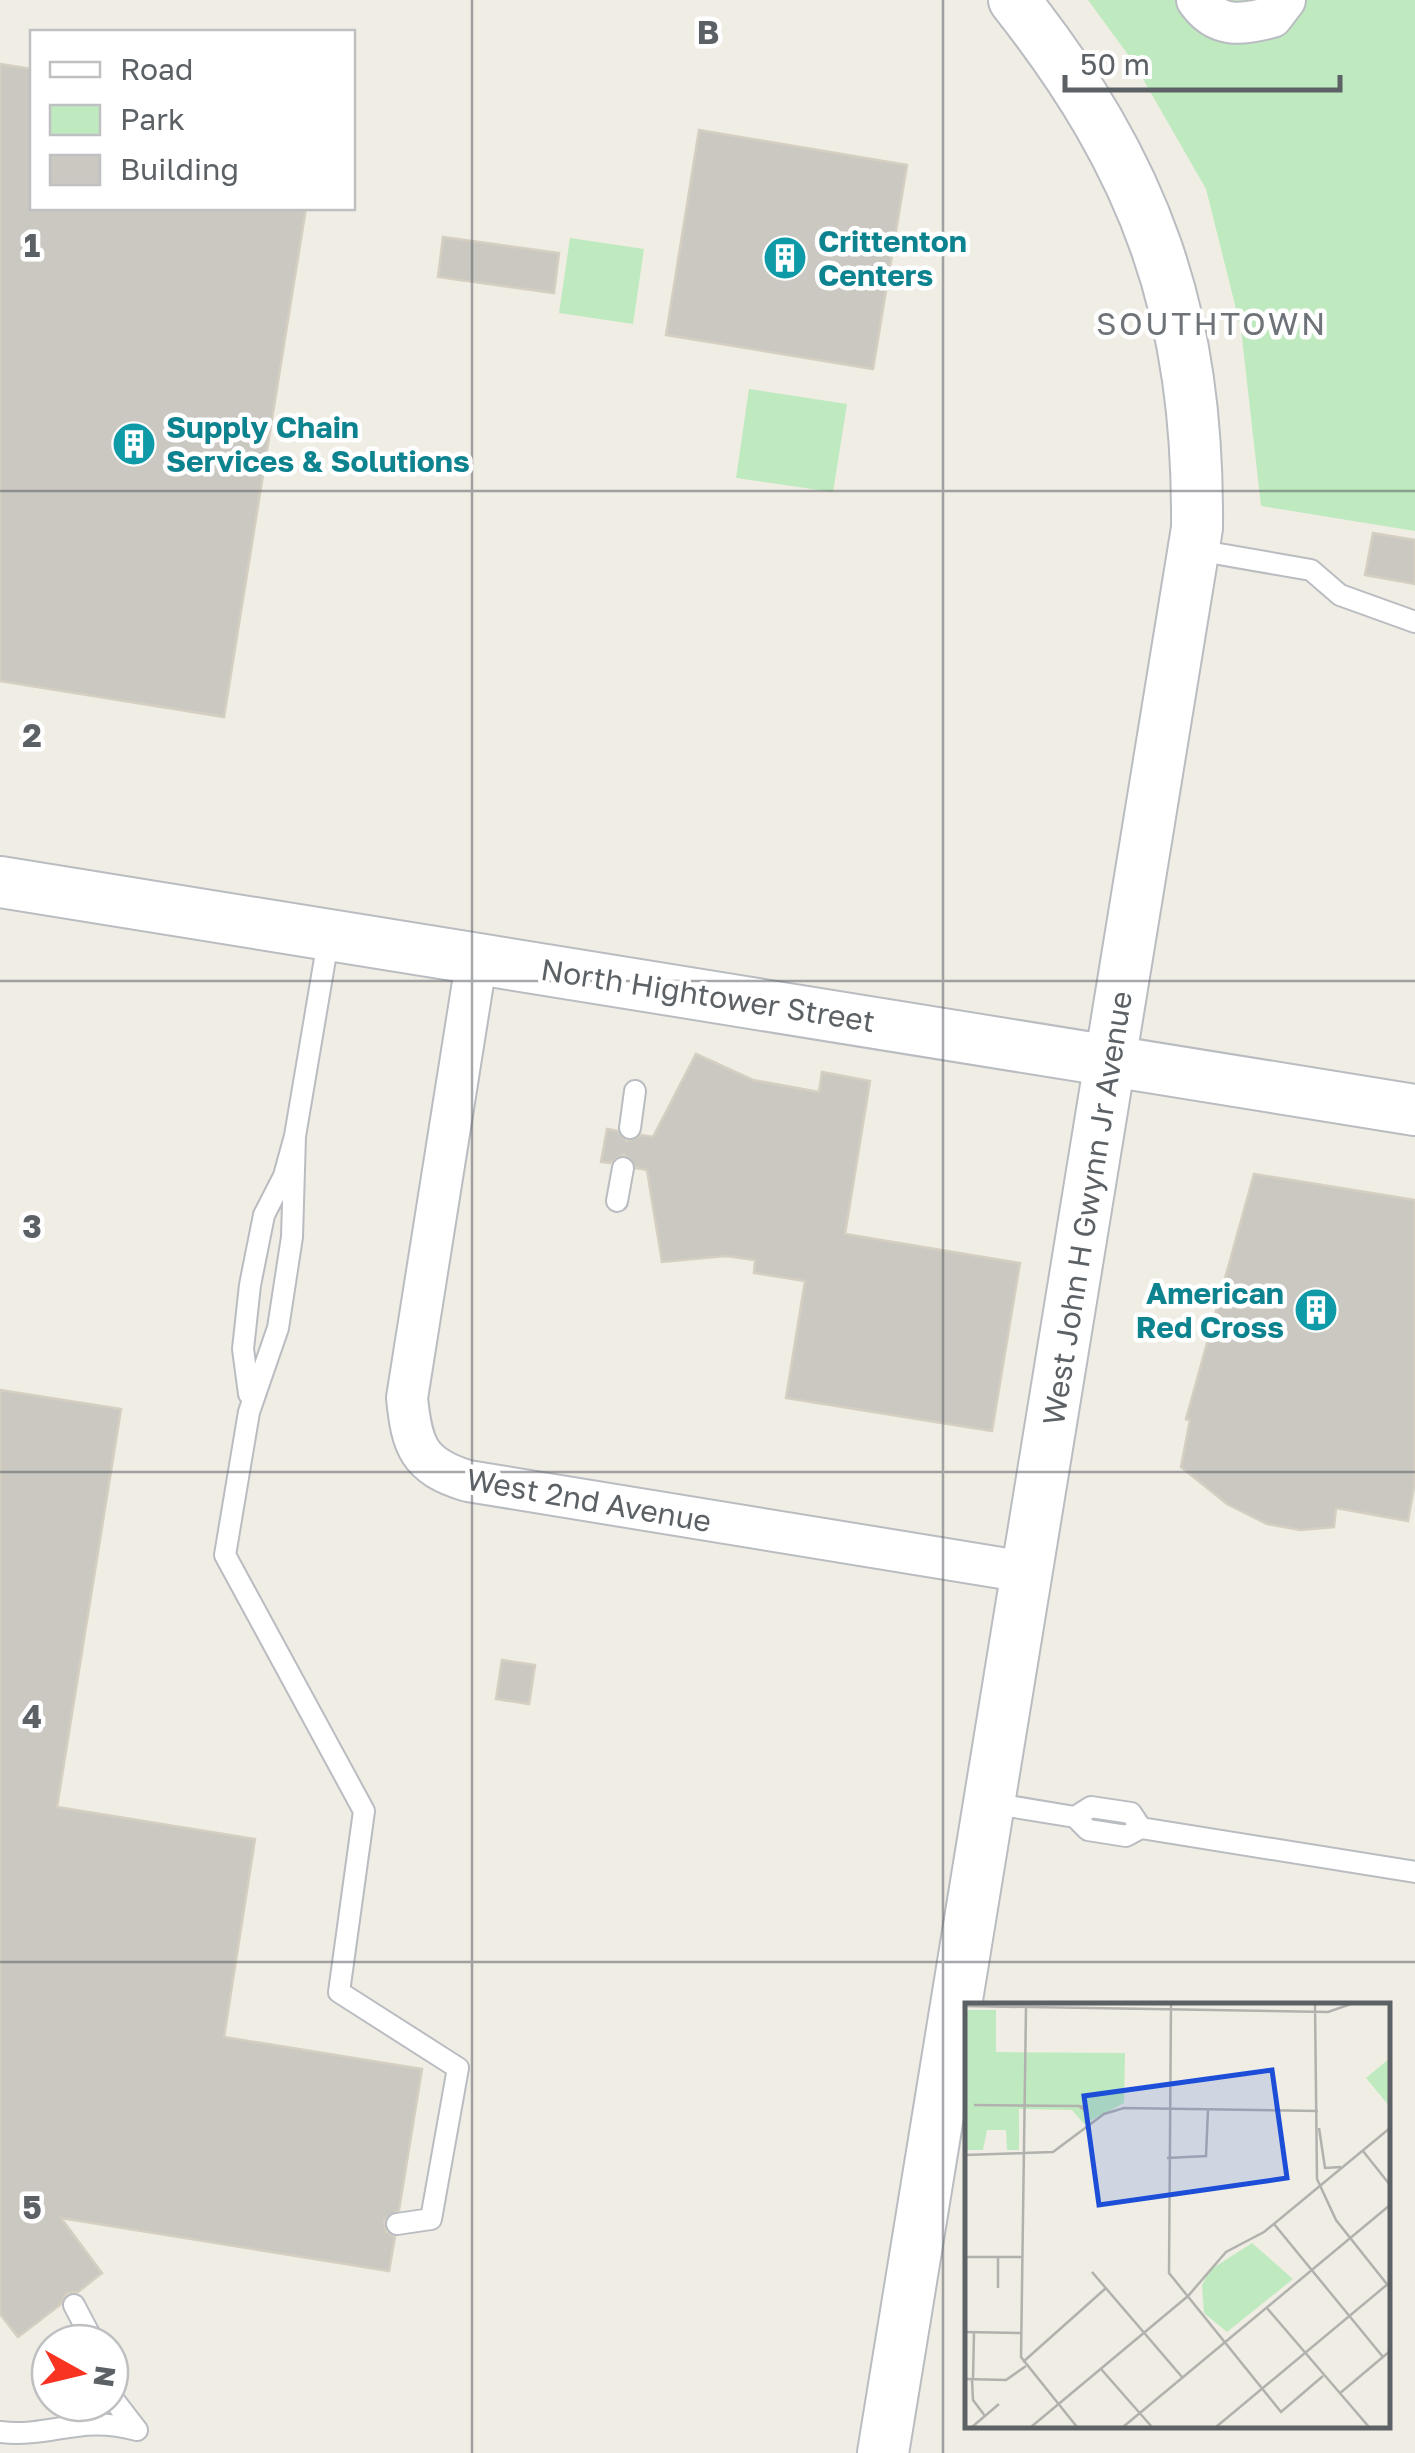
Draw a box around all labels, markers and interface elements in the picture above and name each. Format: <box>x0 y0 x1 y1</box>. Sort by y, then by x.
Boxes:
text: B <box>697 13 719 51</box>
legend <box>30 30 355 210</box>
scale bar <box>1065 30 1340 92</box>
text: 50 m <box>1080 46 1150 82</box>
text: Road <box>120 51 194 87</box>
text: Park <box>120 101 185 137</box>
text: Building <box>120 151 239 187</box>
place label: Crittenton Centers <box>818 223 967 293</box>
text: 1 <box>24 226 40 264</box>
building icon: Crittenton Centers <box>762 235 808 281</box>
district label: SOUTHTOWN <box>1096 304 1328 342</box>
place label: Supply Chain Services & Solutions <box>166 409 470 479</box>
building icon: Supply Chain Services & Solutions <box>111 421 157 467</box>
text: 2 <box>22 716 42 754</box>
street label: North Hightower Street <box>538 951 878 1039</box>
street label: West John H Gwynn Jr Avenue <box>1035 989 1139 1427</box>
text: 3 <box>22 1207 42 1245</box>
place label: American Red Cross <box>1136 1275 1284 1345</box>
building icon: American Red Cross <box>1293 1287 1339 1333</box>
street label: West 2nd Avenue <box>464 1461 714 1539</box>
text: 4 <box>22 1697 42 1735</box>
inset map <box>965 2003 1390 2428</box>
text: 5 <box>22 2188 42 2226</box>
north arrow <box>30 2323 130 2423</box>
text: N <box>87 2364 123 2389</box>

